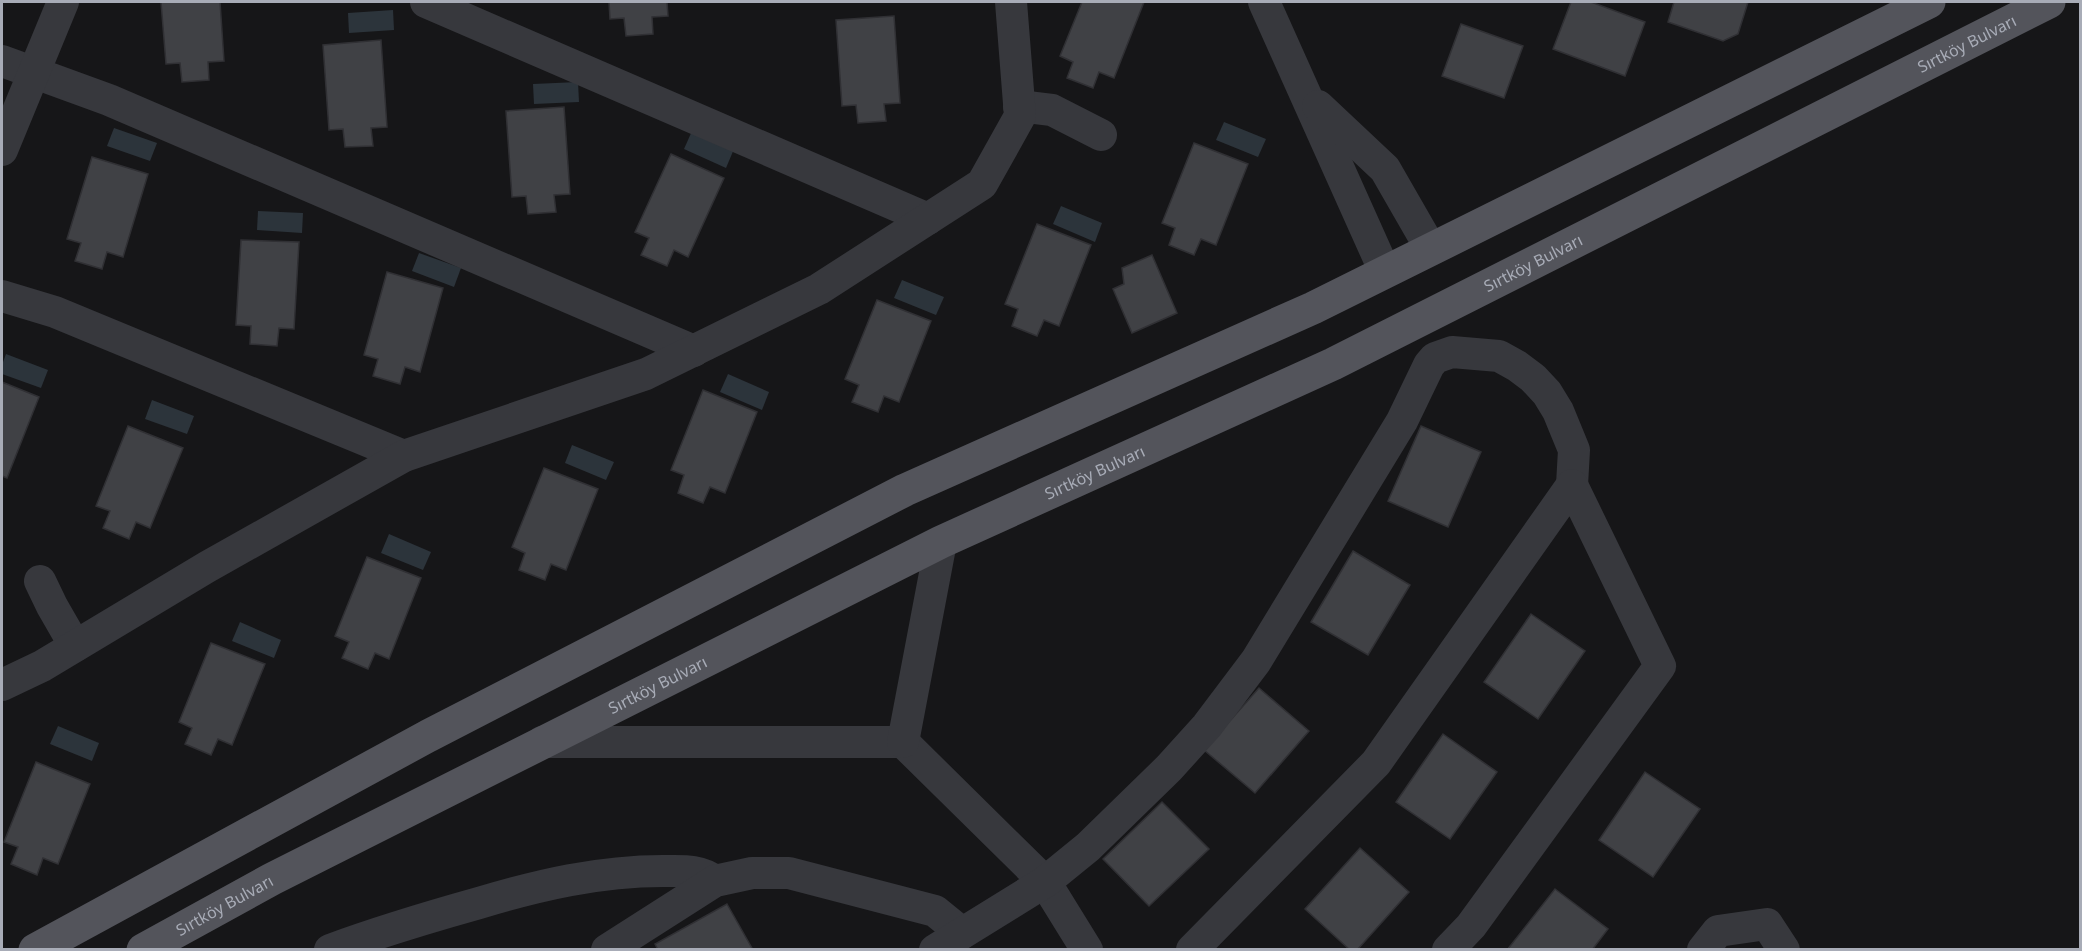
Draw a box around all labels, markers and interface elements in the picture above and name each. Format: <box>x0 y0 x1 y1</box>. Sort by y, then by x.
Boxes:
street label: Sırtköy Bulvarı <box>1914 9 2020 78</box>
street label: Sırtköy Bulvarı <box>1480 229 1586 297</box>
street label: Sırtköy Bulvarı <box>1041 440 1148 505</box>
street label: Sırtköy Bulvarı <box>604 651 711 719</box>
street label: Sırtköy Bulvarı <box>172 870 277 941</box>

